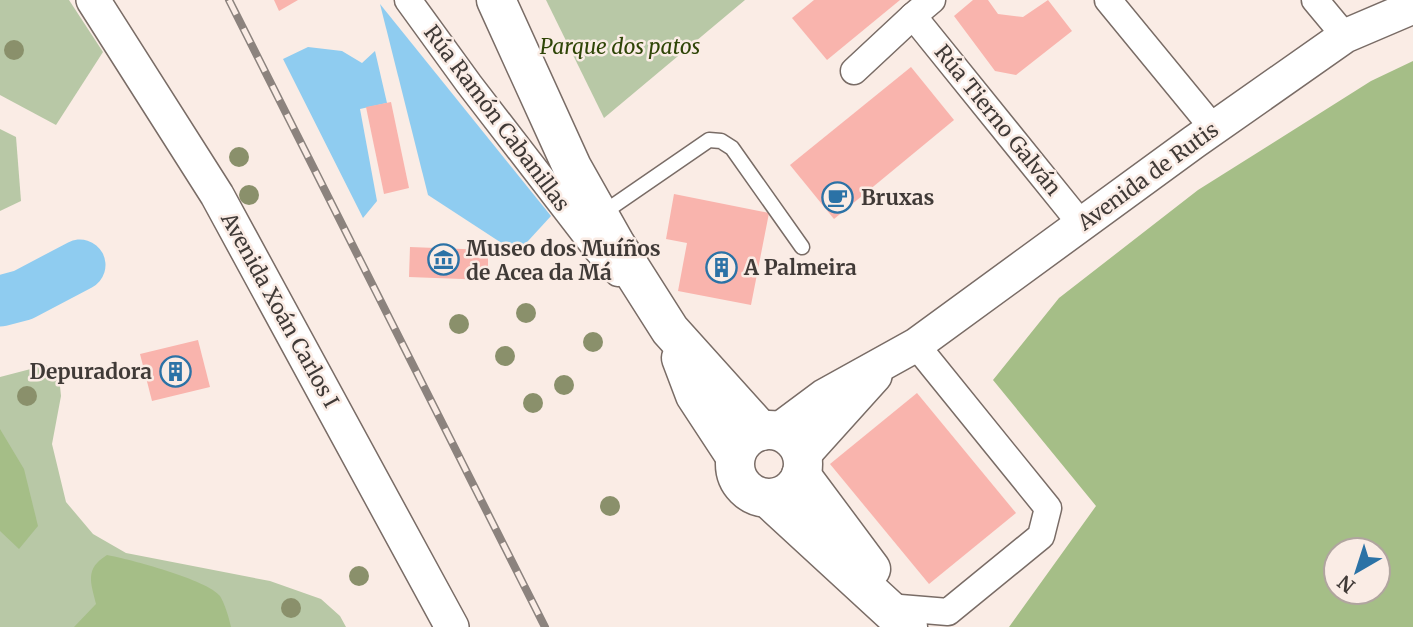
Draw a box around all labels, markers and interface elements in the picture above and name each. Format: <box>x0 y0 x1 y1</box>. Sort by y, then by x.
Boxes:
street label: Rúa Ramón Cabanillas <box>418 20 576 216</box>
park label: Parque dos patos <box>540 33 700 60</box>
street label: Rúa Tierno Galván <box>929 39 1067 201</box>
street label: Avenida de Rutis <box>1072 116 1224 237</box>
cafe icon: Bruxas <box>821 180 855 214</box>
place label: Bruxas <box>861 184 935 211</box>
street label: Avenida Xoán Carlos I <box>215 207 345 412</box>
place label: Museo dos Muíños de Acea da Má <box>466 235 661 286</box>
museum icon: Museo dos Muíños de Acea da Má <box>426 243 460 277</box>
building icon: A Palmeira <box>704 250 738 284</box>
place label: A Palmeira <box>743 254 857 281</box>
building icon: Depuradora <box>158 354 192 388</box>
place label: Depuradora <box>30 358 152 385</box>
north arrow <box>1322 536 1392 606</box>
text: N <box>1333 570 1360 598</box>

